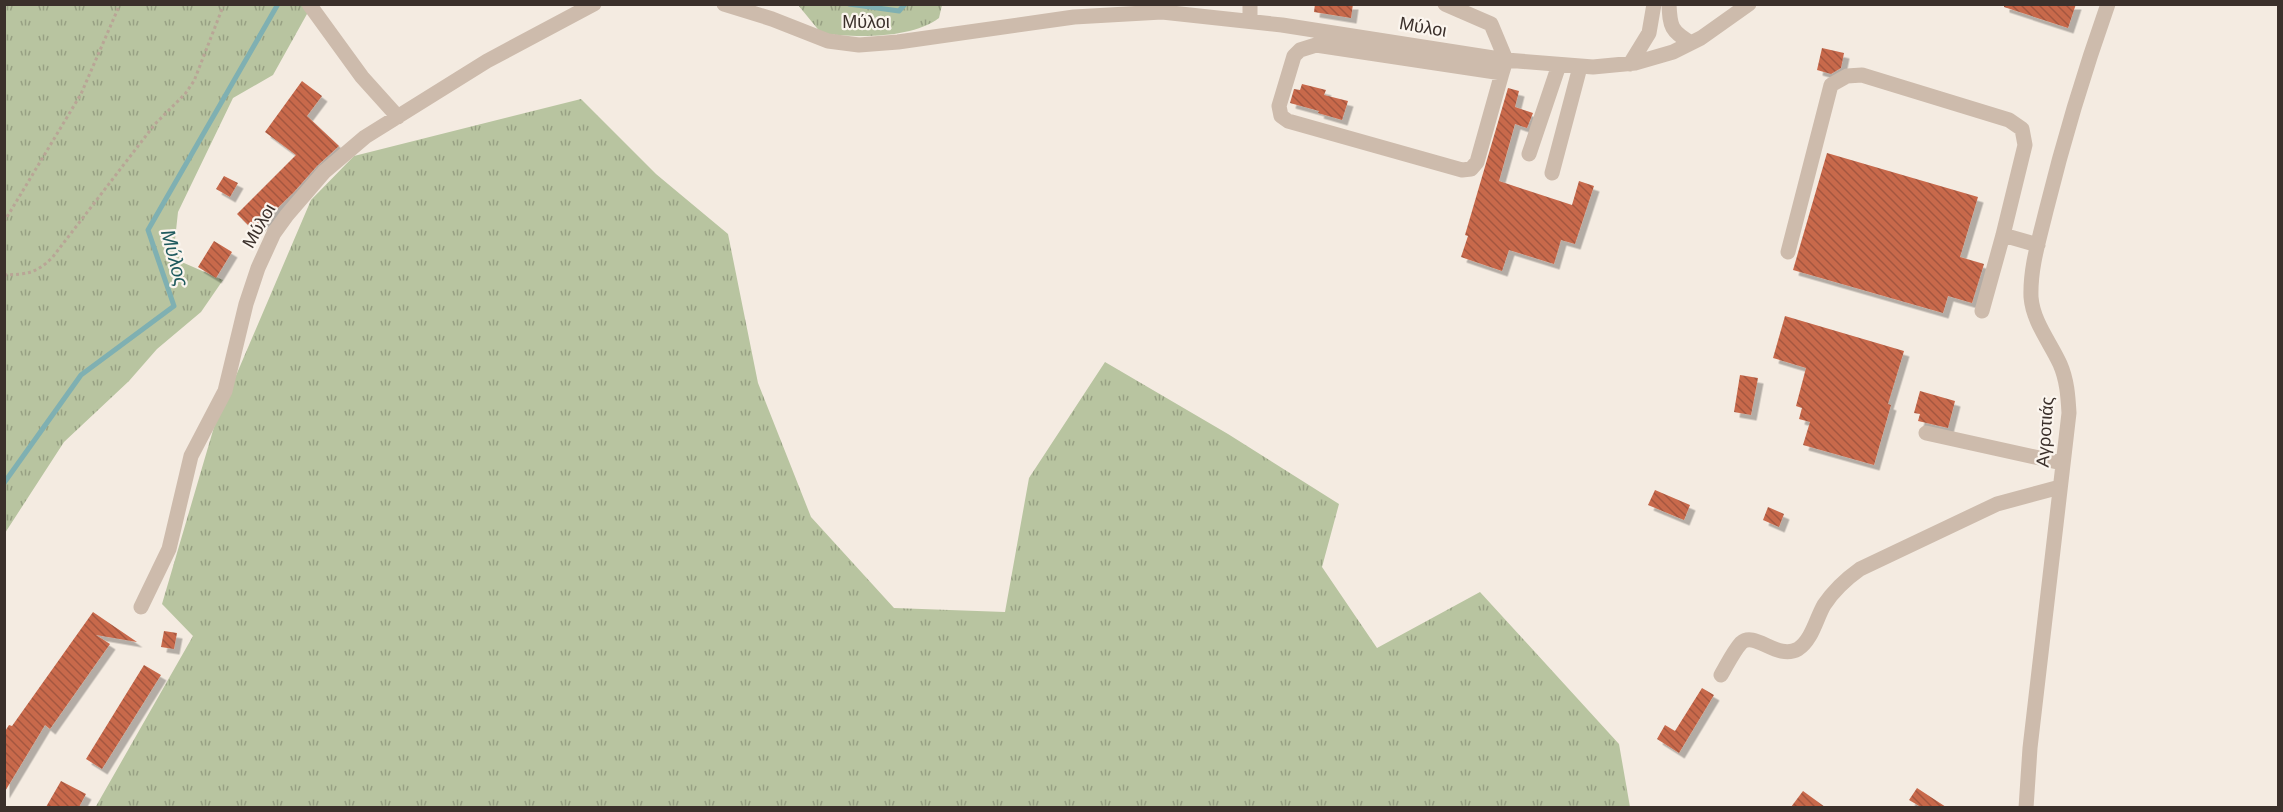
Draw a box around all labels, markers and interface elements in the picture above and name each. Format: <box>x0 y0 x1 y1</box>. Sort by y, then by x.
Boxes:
street label: Μύλοι <box>842 12 890 32</box>
street label: Μύλοι <box>1398 13 1448 41</box>
street label: Μύλοι <box>238 200 280 252</box>
water label: Μύλος <box>157 227 193 289</box>
street label: Αγροτιάς <box>2033 396 2057 468</box>

